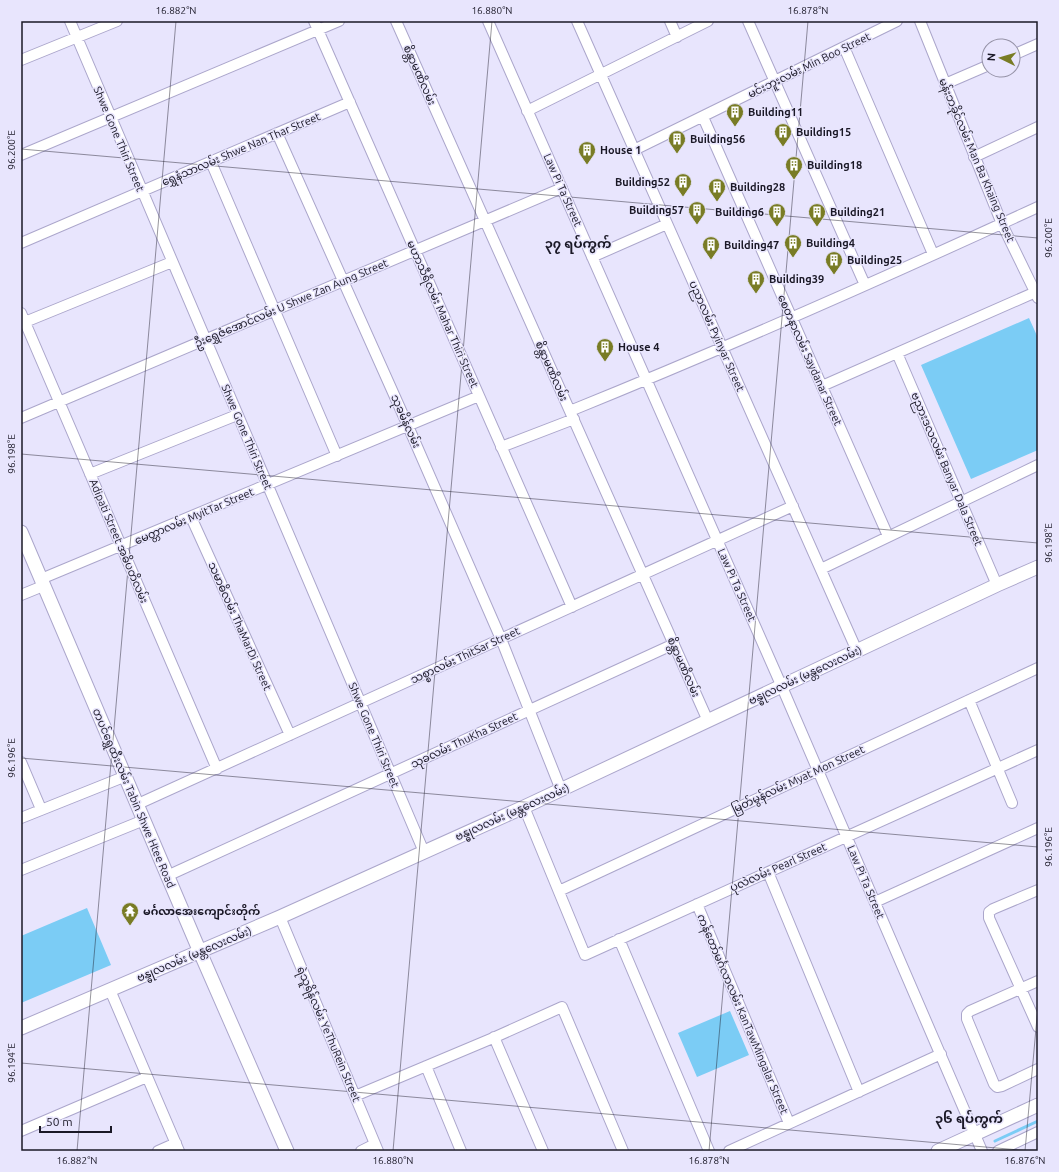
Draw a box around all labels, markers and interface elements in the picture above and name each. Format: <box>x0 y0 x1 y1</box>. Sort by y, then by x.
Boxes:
text: 16.882°N <box>155 5 197 16</box>
text: 16.880°N <box>471 5 513 16</box>
text: 16.878°N <box>787 5 829 16</box>
street label: မင်းဘူးလမ်း Min Boo Street <box>745 29 874 103</box>
north arrow <box>981 38 1021 78</box>
street label: စိန္တာမဏိလမ်း <box>399 43 440 108</box>
text: N <box>985 53 997 62</box>
street label: မန်းဘခိုင်လမ်း Man Ba Khaing Street <box>934 76 1018 246</box>
street label: Shwe Gone Thiri Street <box>91 85 147 194</box>
building icon: Building11 <box>725 102 745 127</box>
place label: Building11 <box>748 106 803 118</box>
street label: ရွှေနံသာလမ်း Shwe Nan Thar Street <box>160 109 324 191</box>
building icon: Building15 <box>773 122 793 147</box>
place label: Building15 <box>796 126 851 138</box>
building icon: Building56 <box>667 129 687 154</box>
text: 96.200°E <box>6 130 17 170</box>
place label: Building56 <box>690 133 745 145</box>
building icon: House 1 <box>577 140 597 165</box>
place label: House 1 <box>600 144 641 156</box>
street label: Law Pi Ta Street <box>542 152 585 229</box>
building icon: Building18 <box>784 155 804 180</box>
place label: Building18 <box>807 159 862 171</box>
building icon: Building52 <box>673 172 693 197</box>
place label: Building52 <box>615 176 670 188</box>
building icon: Building28 <box>707 177 727 202</box>
place label: Building28 <box>730 181 785 193</box>
building icon: Building57 <box>687 200 707 225</box>
building icon: Building6 <box>767 202 787 227</box>
building icon: Building21 <box>807 202 827 227</box>
place label: Building57 <box>629 204 684 216</box>
place label: Building6 <box>715 206 764 218</box>
place label: Building21 <box>830 206 885 218</box>
text: 96.200°E <box>1043 218 1054 258</box>
building icon: Building4 <box>783 233 803 258</box>
district label: ၃၇ ရပ်ကွက် <box>545 234 611 254</box>
building icon: Building47 <box>701 235 721 260</box>
place label: Building4 <box>806 237 855 249</box>
street label: မဟာသီရိလမ်း Mahar Thiri Street <box>402 238 482 391</box>
place label: Building47 <box>724 239 779 251</box>
building icon: Building25 <box>824 250 844 275</box>
place label: Building25 <box>847 254 902 266</box>
street label: ဦးရွှေဇံအောင်လမ်း U Shwe Zan Aung Street <box>192 255 391 352</box>
building icon: Building39 <box>746 269 766 294</box>
place label: Building39 <box>769 273 824 285</box>
street label: ပညာလမ်း Pyinyar Street <box>684 278 748 395</box>
street label: စေတနာလမ်း Saydanar Street <box>773 292 846 429</box>
building icon: House 4 <box>595 337 615 362</box>
street label: စိန္တာမဏိလမ်း <box>531 339 572 404</box>
place label: House 4 <box>618 341 659 353</box>
street label: Shwe Gone Thiri Street <box>219 383 275 492</box>
street label: ဗညားဒလလမ်း Banyar Dala Street <box>906 390 986 549</box>
street label: သုခမိန်လမ်း <box>386 392 424 451</box>
text: 96.198°E <box>6 434 17 474</box>
street label: Adipati Street အဓိပတိလမ်း <box>87 477 152 605</box>
street label: မေတ္တာလမ်း MyitTar Street <box>132 484 257 549</box>
text: 96.198°E <box>1043 523 1054 563</box>
street label: Law Pi Ta Street <box>716 547 759 624</box>
street label: သမာဓိလမ်း ThaMarDi Street <box>206 559 275 693</box>
street label: သစ္စာလမ်း ThitSar Street <box>408 623 524 689</box>
street label: စိန္တာမဏိလမ်း <box>663 635 704 700</box>
street label: ဗန္ဓုလလမ်း (မန္တလေးလမ်း) <box>746 643 865 710</box>
street label: Shwe Gone Thiri Street <box>346 681 402 790</box>
street label: တပင်ရွှေထီးလမ်း Tabin Shwe Htee Road <box>88 706 178 891</box>
street label: သုခလမ်း ThuKha Street <box>408 709 521 773</box>
text: 96.196°E <box>6 738 17 778</box>
street label: မြတ်မွန်လမ်း Myat Mon Street <box>729 742 868 818</box>
street label: ဗန္ဓုလလမ်း (မန္တလေးလမ်း) <box>453 780 572 846</box>
text: 96.196°E <box>1043 827 1054 867</box>
street label: ပုလဲလမ်း Pearl Street <box>727 839 830 896</box>
street label: Law Pi Ta Street <box>845 843 887 921</box>
temple icon: မင်္ဂလာအေးကျောင်းတိုက် <box>120 901 140 926</box>
place label: မင်္ဂလာအေးကျောင်းတိုက် <box>143 904 260 921</box>
street label: ကန်တော်မင်္ဂလာလမ်း KanTawMingalar Street <box>693 912 792 1118</box>
street label: ဗန္ဓုလလမ်း (မန္တလေးလမ်း) <box>134 923 255 987</box>
street label: ရဲသူရိန်လမ်း YeThuRein Street <box>292 964 364 1105</box>
text: 96.194°E <box>6 1043 17 1083</box>
scale bar <box>40 1108 111 1134</box>
district label: ၃၆ ရပ်ကွက် <box>935 1109 1003 1129</box>
text: 50 m <box>46 1115 73 1128</box>
text: 16.882°N <box>56 1155 98 1166</box>
text: 16.880°N <box>372 1155 414 1166</box>
text: 16.878°N <box>688 1155 730 1166</box>
text: 16.876°N <box>1004 1155 1046 1166</box>

